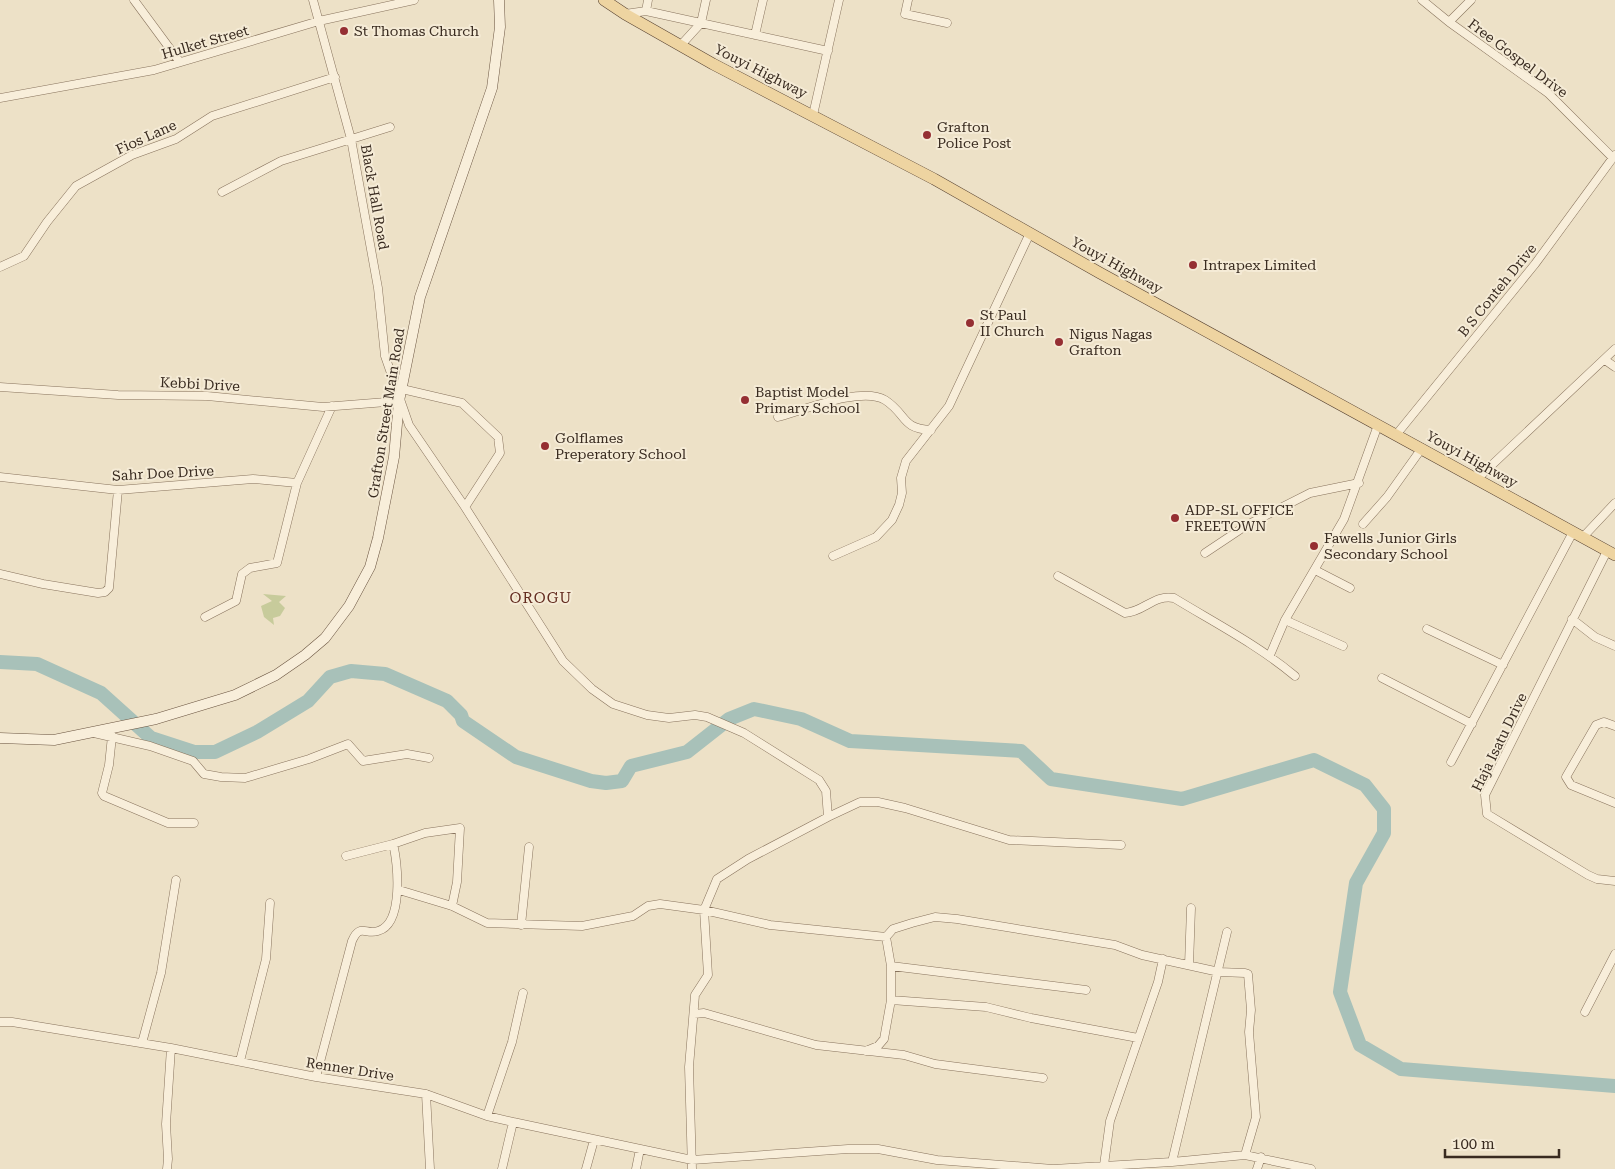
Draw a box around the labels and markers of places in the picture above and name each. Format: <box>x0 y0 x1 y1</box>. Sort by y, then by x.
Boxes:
place label: St Thomas Church <box>354 23 479 39</box>
marker: St Thomas Church <box>338 25 350 37</box>
place label: Grafton Police Post <box>937 119 1011 151</box>
marker: Grafton Police Post <box>921 129 933 141</box>
place label: Intrapex Limited <box>1203 257 1316 273</box>
marker: Intrapex Limited <box>1187 259 1199 271</box>
place label: St Paul II Church <box>980 307 1044 339</box>
marker: St Paul II Church <box>964 317 976 329</box>
place label: Nigus Nagas Grafton <box>1069 326 1152 358</box>
marker: Nigus Nagas Grafton <box>1053 336 1065 348</box>
place label: Baptist Model Primary School <box>755 384 860 416</box>
marker: Baptist Model Primary School <box>739 394 751 406</box>
place label: Golflames Preperatory School <box>555 430 687 462</box>
marker: Golflames Preperatory School <box>539 440 551 452</box>
place label: ADP-SL OFFICE FREETOWN <box>1185 502 1294 534</box>
marker: ADP-SL OFFICE FREETOWN <box>1169 512 1181 524</box>
place label: Fawells Junior Girls Secondary School <box>1324 530 1457 562</box>
marker: Fawells Junior Girls Secondary School <box>1308 540 1320 552</box>

